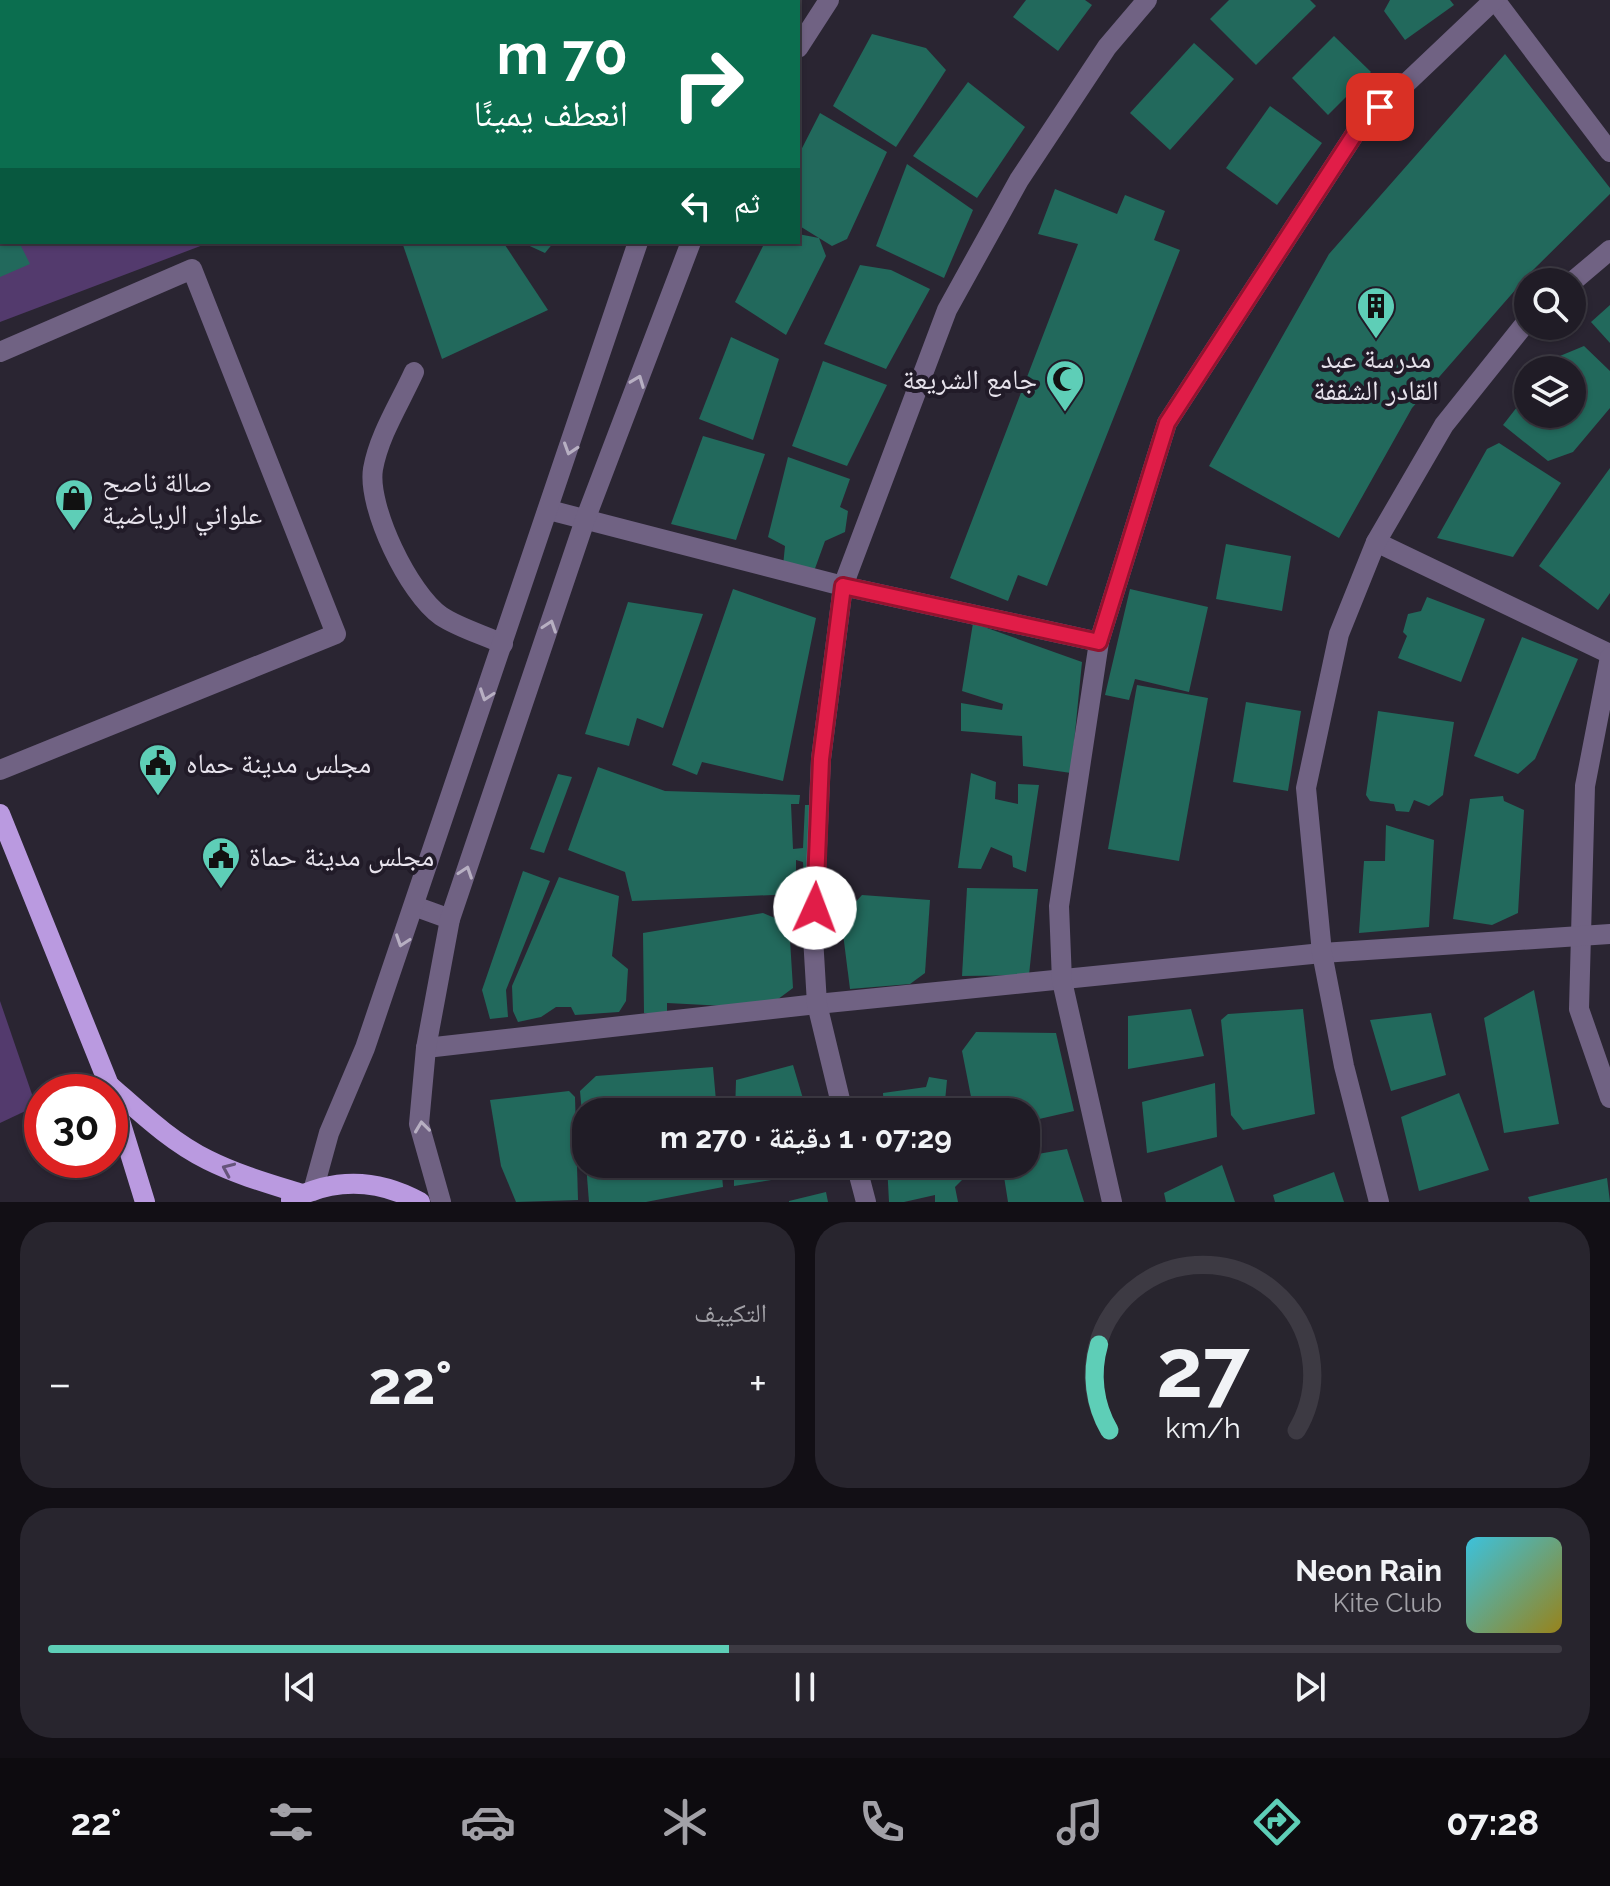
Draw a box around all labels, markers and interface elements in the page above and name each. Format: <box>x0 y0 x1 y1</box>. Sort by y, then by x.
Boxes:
text: 70 m <box>497 21 628 87</box>
icon: right <box>656 32 760 136</box>
pin <box>1346 73 1414 141</box>
icon: arrive <box>1358 85 1402 129</box>
text: انعطف يمينًا <box>474 92 628 134</box>
icon: left <box>674 184 718 228</box>
text: ثم <box>734 185 760 220</box>
map controls <box>1514 268 1586 428</box>
button: search <box>1514 268 1586 340</box>
building icon: مدرسة عبد القادر الشقفة <box>1355 285 1397 340</box>
place label: مدرسة عبد القادر الشقفة <box>1313 342 1439 407</box>
button: layers <box>1514 356 1586 428</box>
mosque icon: جامع الشريعة <box>1044 358 1086 413</box>
place label: جامع الشريعة <box>903 363 1037 397</box>
one-way arrow <box>628 375 645 389</box>
one-way arrow <box>563 441 579 455</box>
place label: صالة ناصح علواني الرياضية <box>102 466 262 537</box>
shop icon: صالة ناصح علواني الرياضية <box>53 477 95 532</box>
one-way arrow <box>540 620 556 634</box>
one-way arrow <box>479 687 495 701</box>
public building icon: مجلس مدينة حماه <box>137 742 179 797</box>
place label: مجلس مدينة حماه <box>186 747 371 781</box>
public building icon: مجلس مدينة حماة <box>200 835 242 890</box>
place label: مجلس مدينة حماة <box>249 840 434 874</box>
one-way arrow <box>457 866 473 880</box>
position arrow <box>773 866 857 950</box>
one-way arrow <box>395 933 411 947</box>
speed limit sign: 30 <box>24 1074 128 1178</box>
one-way arrow <box>414 1120 431 1133</box>
text: 07:29 · 1 دقيقة · 270 m <box>660 1120 952 1155</box>
one-way arrow <box>222 1163 236 1179</box>
text: التكييف <box>694 1298 767 1328</box>
text: 27 <box>1156 1319 1250 1416</box>
text: 22° <box>368 1348 452 1418</box>
text: − <box>48 1358 72 1409</box>
text: + <box>749 1358 767 1409</box>
text: km/h <box>1165 1411 1240 1445</box>
text: Neon Rain <box>1295 1553 1442 1588</box>
text: Kite Club <box>1333 1588 1442 1618</box>
icon: previous <box>278 1665 322 1709</box>
icon: pause <box>783 1665 827 1709</box>
icon: next <box>1288 1665 1332 1709</box>
icon: filters <box>263 1794 319 1850</box>
icon: car <box>460 1794 516 1850</box>
icon: climate <box>657 1794 713 1850</box>
icon: phone <box>854 1794 910 1850</box>
icon: music <box>1052 1794 1108 1850</box>
icon: directions <box>1249 1794 1305 1850</box>
text: 22° <box>71 1801 121 1843</box>
text: 07:28 <box>1446 1801 1539 1843</box>

